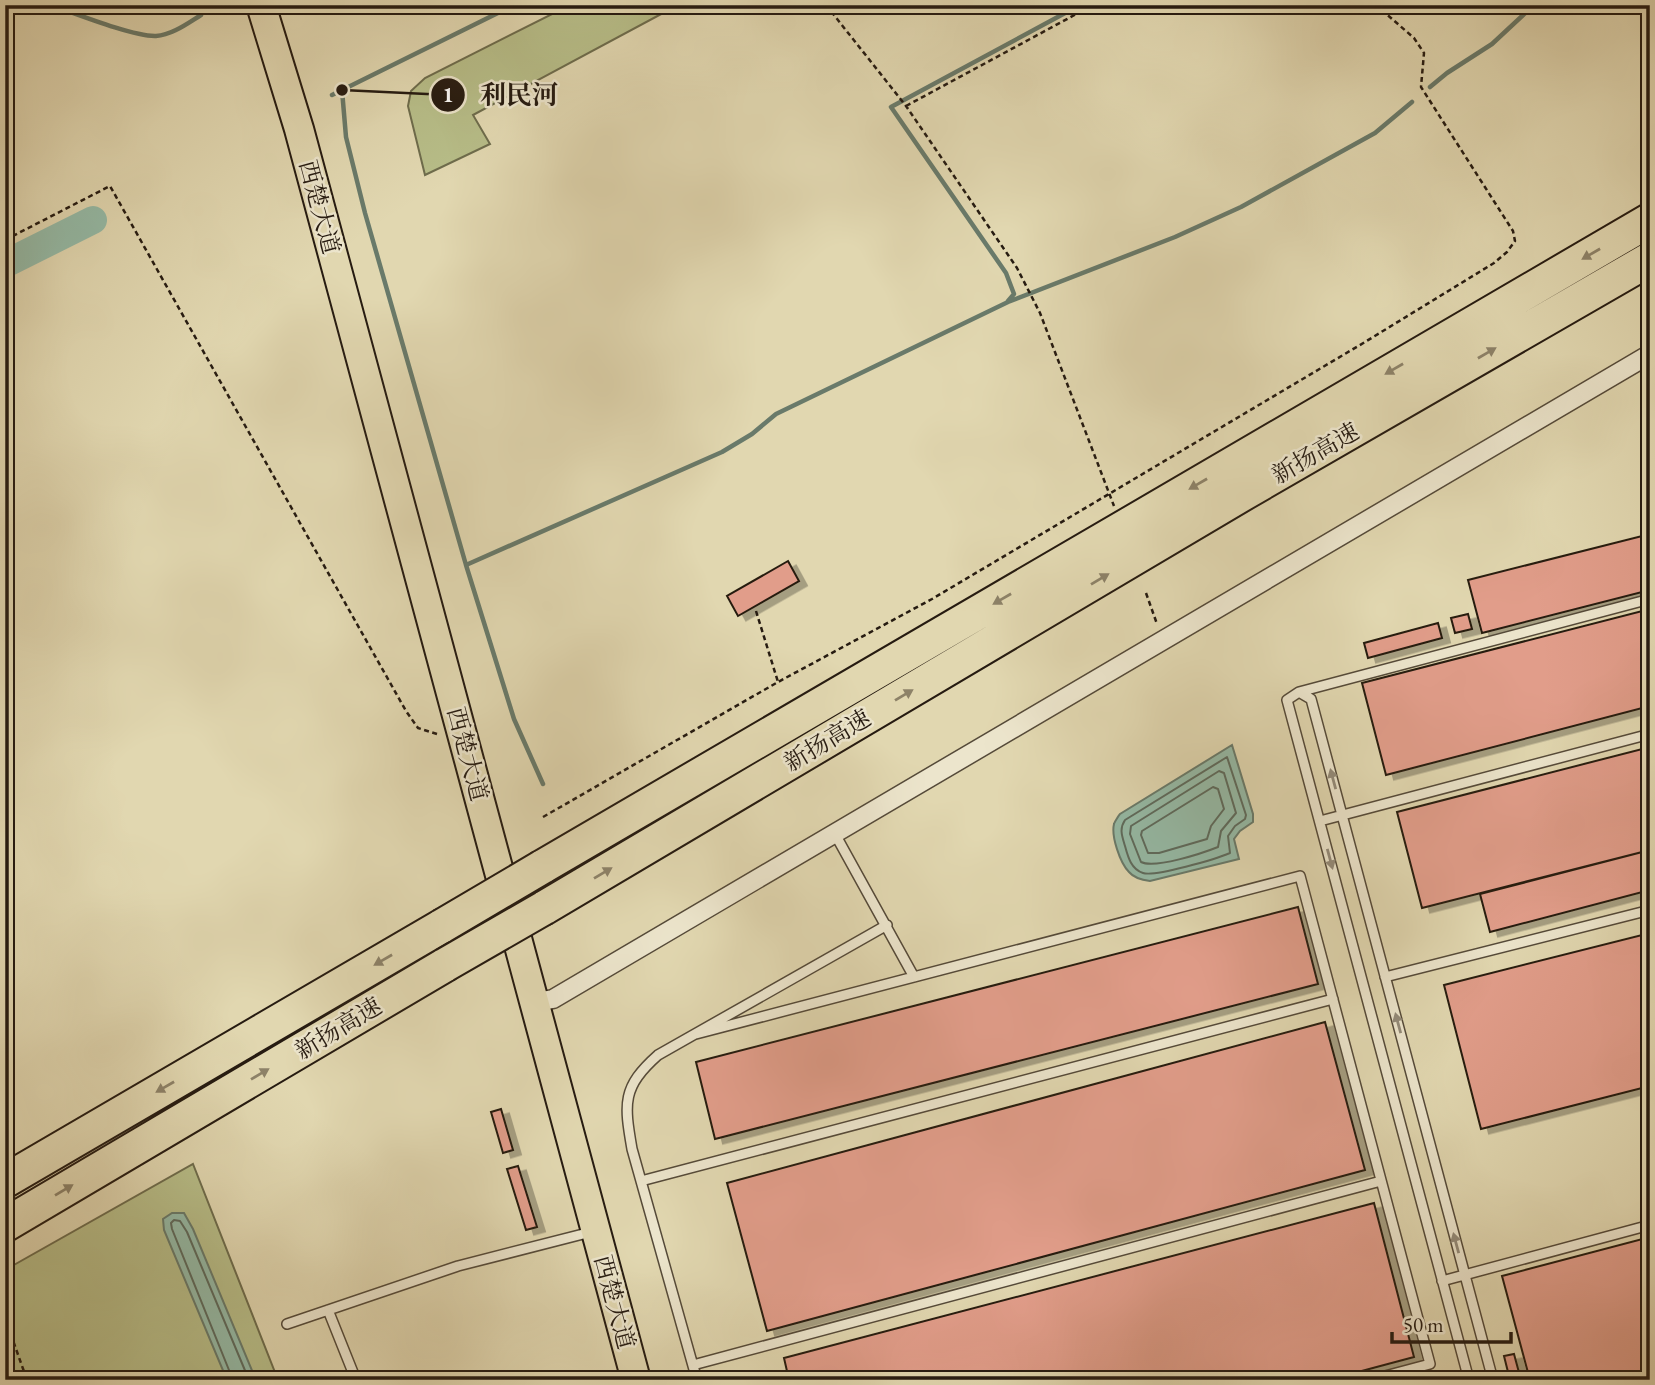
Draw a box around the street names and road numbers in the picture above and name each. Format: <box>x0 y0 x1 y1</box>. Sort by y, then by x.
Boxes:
street label: 西楚大道 <box>293 157 347 257</box>
street label: 新扬高速 <box>1266 416 1364 490</box>
street label: 新扬高速 <box>778 702 876 778</box>
street label: 西楚大道 <box>441 704 495 804</box>
street label: 新扬高速 <box>289 990 387 1066</box>
street label: 西楚大道 <box>588 1252 642 1352</box>

